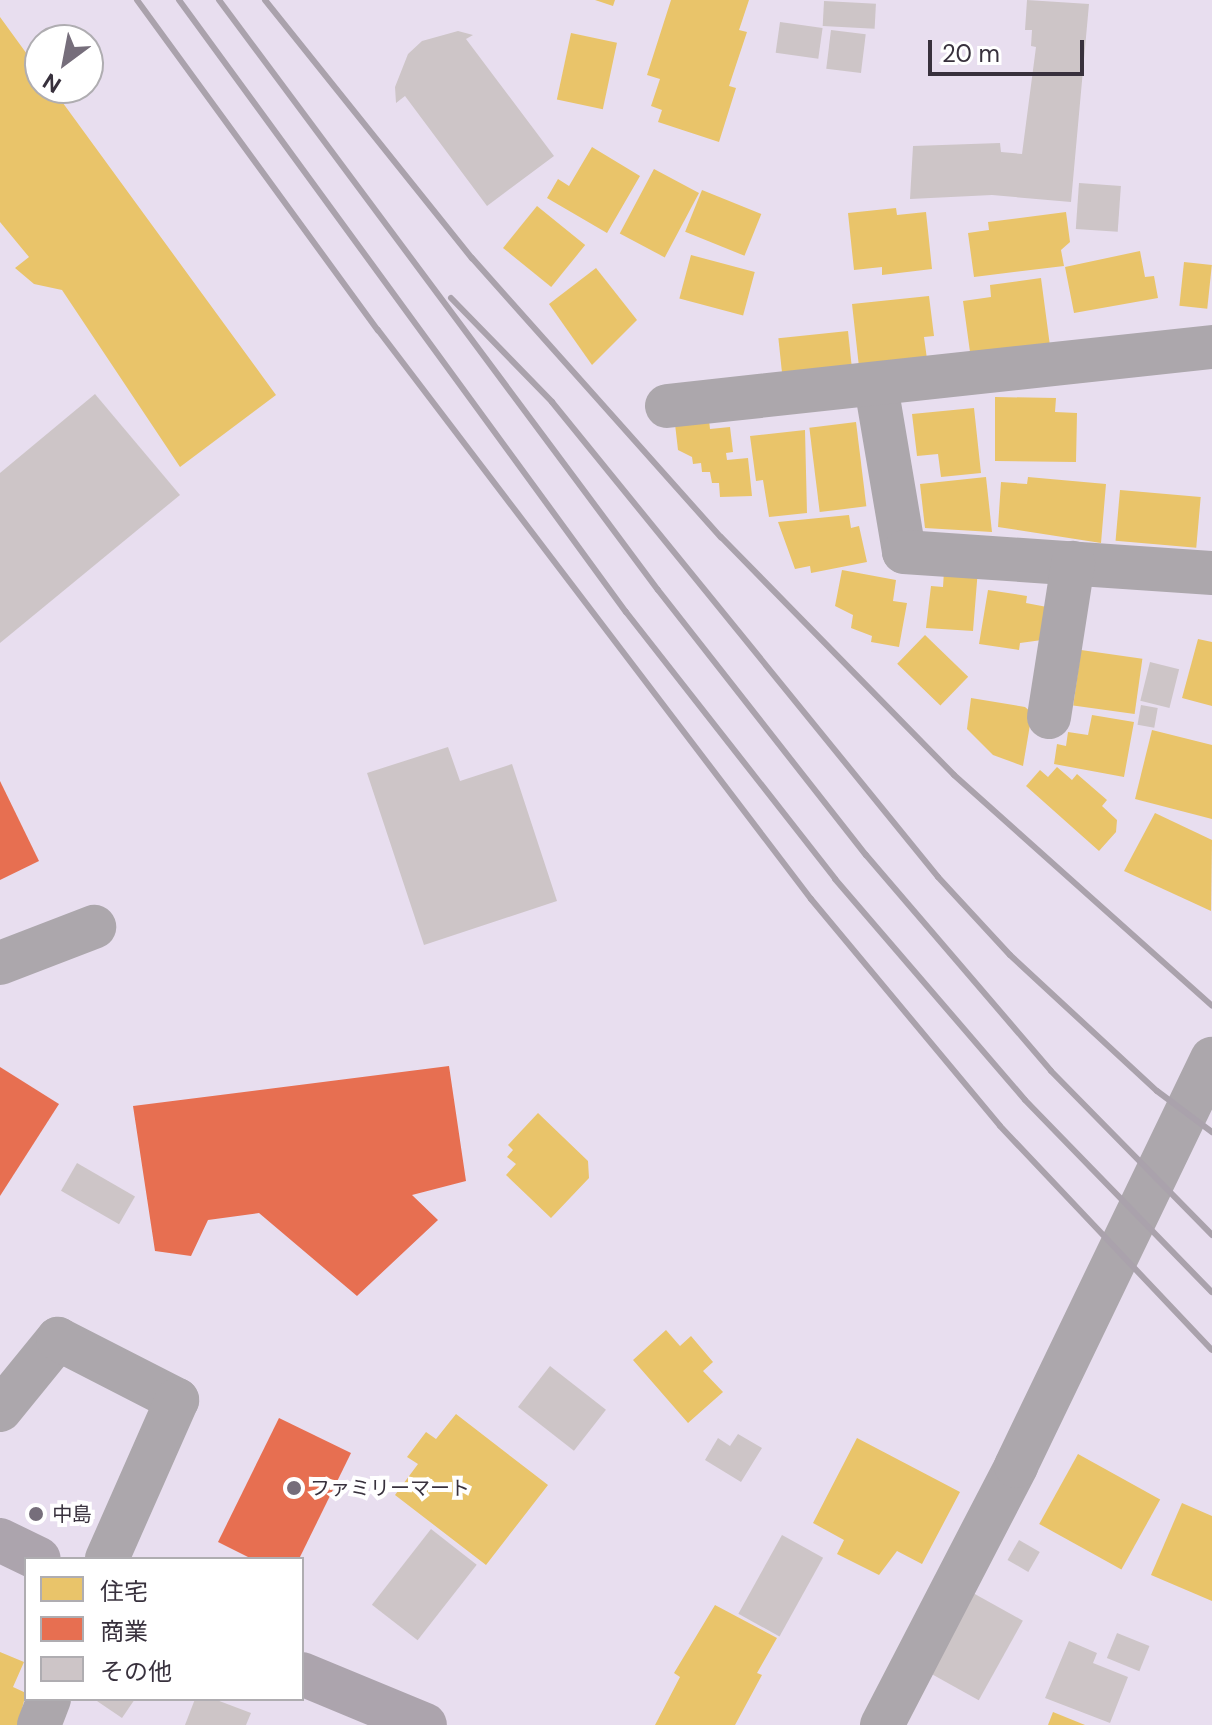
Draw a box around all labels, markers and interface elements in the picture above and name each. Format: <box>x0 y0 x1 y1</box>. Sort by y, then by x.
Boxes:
north arrow <box>24 24 104 104</box>
scale bar <box>932 24 1088 74</box>
text: 20 m <box>942 38 1000 69</box>
text: N <box>38 67 67 100</box>
place label: ファミリーマート <box>310 1476 470 1500</box>
marker: ファミリーマート <box>285 1479 303 1497</box>
place label: 中島 <box>52 1502 92 1526</box>
marker: 中島 <box>27 1505 45 1523</box>
legend <box>24 1557 304 1701</box>
text: 住宅 <box>100 1576 148 1607</box>
text: 商業 <box>100 1616 148 1647</box>
text: その他 <box>100 1656 172 1687</box>

